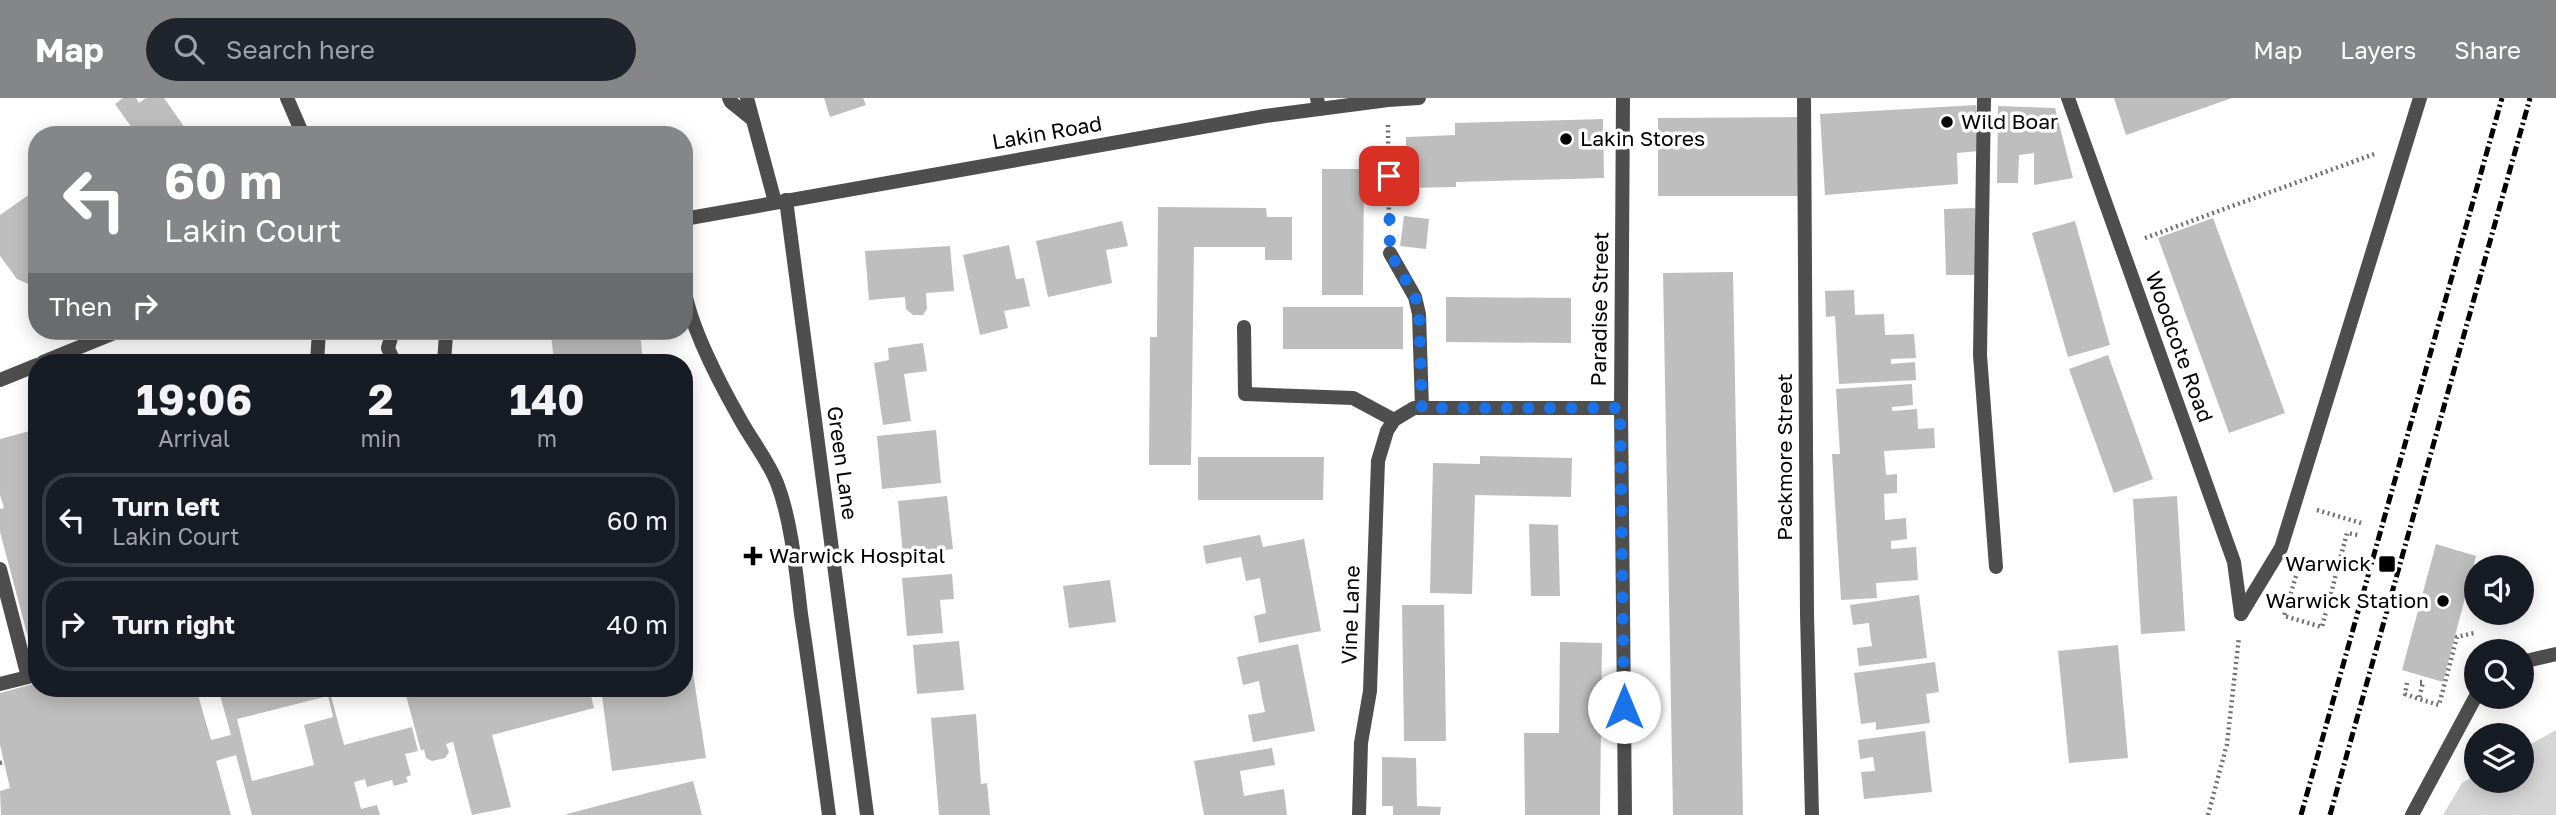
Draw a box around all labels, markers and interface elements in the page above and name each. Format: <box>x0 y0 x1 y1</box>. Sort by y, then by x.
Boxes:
search box <box>146 18 636 81</box>
text: Map <box>35 30 104 69</box>
icon: search <box>170 30 208 68</box>
text: Search here <box>226 34 375 65</box>
text: Map <box>2253 35 2302 64</box>
text: Layers <box>2340 35 2416 64</box>
text: Share <box>2454 35 2521 64</box>
place label: Wild Boar <box>1961 108 2058 134</box>
street label: Lakin Road <box>990 110 1104 154</box>
marker: Wild Boar <box>1939 114 1955 130</box>
place label: Lakin Stores <box>1580 125 1705 151</box>
marker: Lakin Stores <box>1558 131 1574 147</box>
pin <box>1359 146 1419 206</box>
text: 60 m <box>164 151 282 210</box>
icon: left <box>49 154 140 245</box>
icon: arrive <box>1370 157 1408 195</box>
text: Lakin Court <box>164 211 341 249</box>
street label: Paradise Street <box>1585 232 1613 386</box>
street label: Woodcote Road <box>2141 268 2219 426</box>
icon: right <box>126 287 164 325</box>
text: Then <box>49 291 112 322</box>
street label: Packmore Street <box>1771 373 1797 541</box>
text: 19:06 <box>136 374 252 424</box>
text: 2 <box>368 374 394 424</box>
text: 140 <box>509 374 585 424</box>
street label: Green Lane <box>822 404 864 521</box>
text: Arrival <box>158 424 230 452</box>
text: min <box>360 424 401 452</box>
text: m <box>537 424 557 452</box>
text: Turn left <box>112 491 220 522</box>
icon: left <box>53 501 91 539</box>
text: 60 m <box>607 505 668 536</box>
text: Lakin Court <box>112 522 239 550</box>
place label: Warwick Hospital <box>769 542 945 568</box>
marker: Warwick Hospital <box>743 546 763 566</box>
place label: Warwick <box>2285 550 2371 576</box>
marker: Warwick <box>2377 554 2397 574</box>
map controls <box>2464 555 2534 793</box>
button: sound <box>2464 555 2534 625</box>
street label: Vine Lane <box>1335 565 1365 665</box>
place label: Warwick Station <box>2265 587 2429 613</box>
marker: Warwick Station <box>2435 593 2451 609</box>
icon: right <box>53 605 91 643</box>
text: Turn right <box>112 609 235 640</box>
text: 40 m <box>607 609 668 640</box>
button: search <box>2464 639 2534 709</box>
position arrow <box>1587 670 1661 744</box>
button: layers <box>2464 723 2534 793</box>

